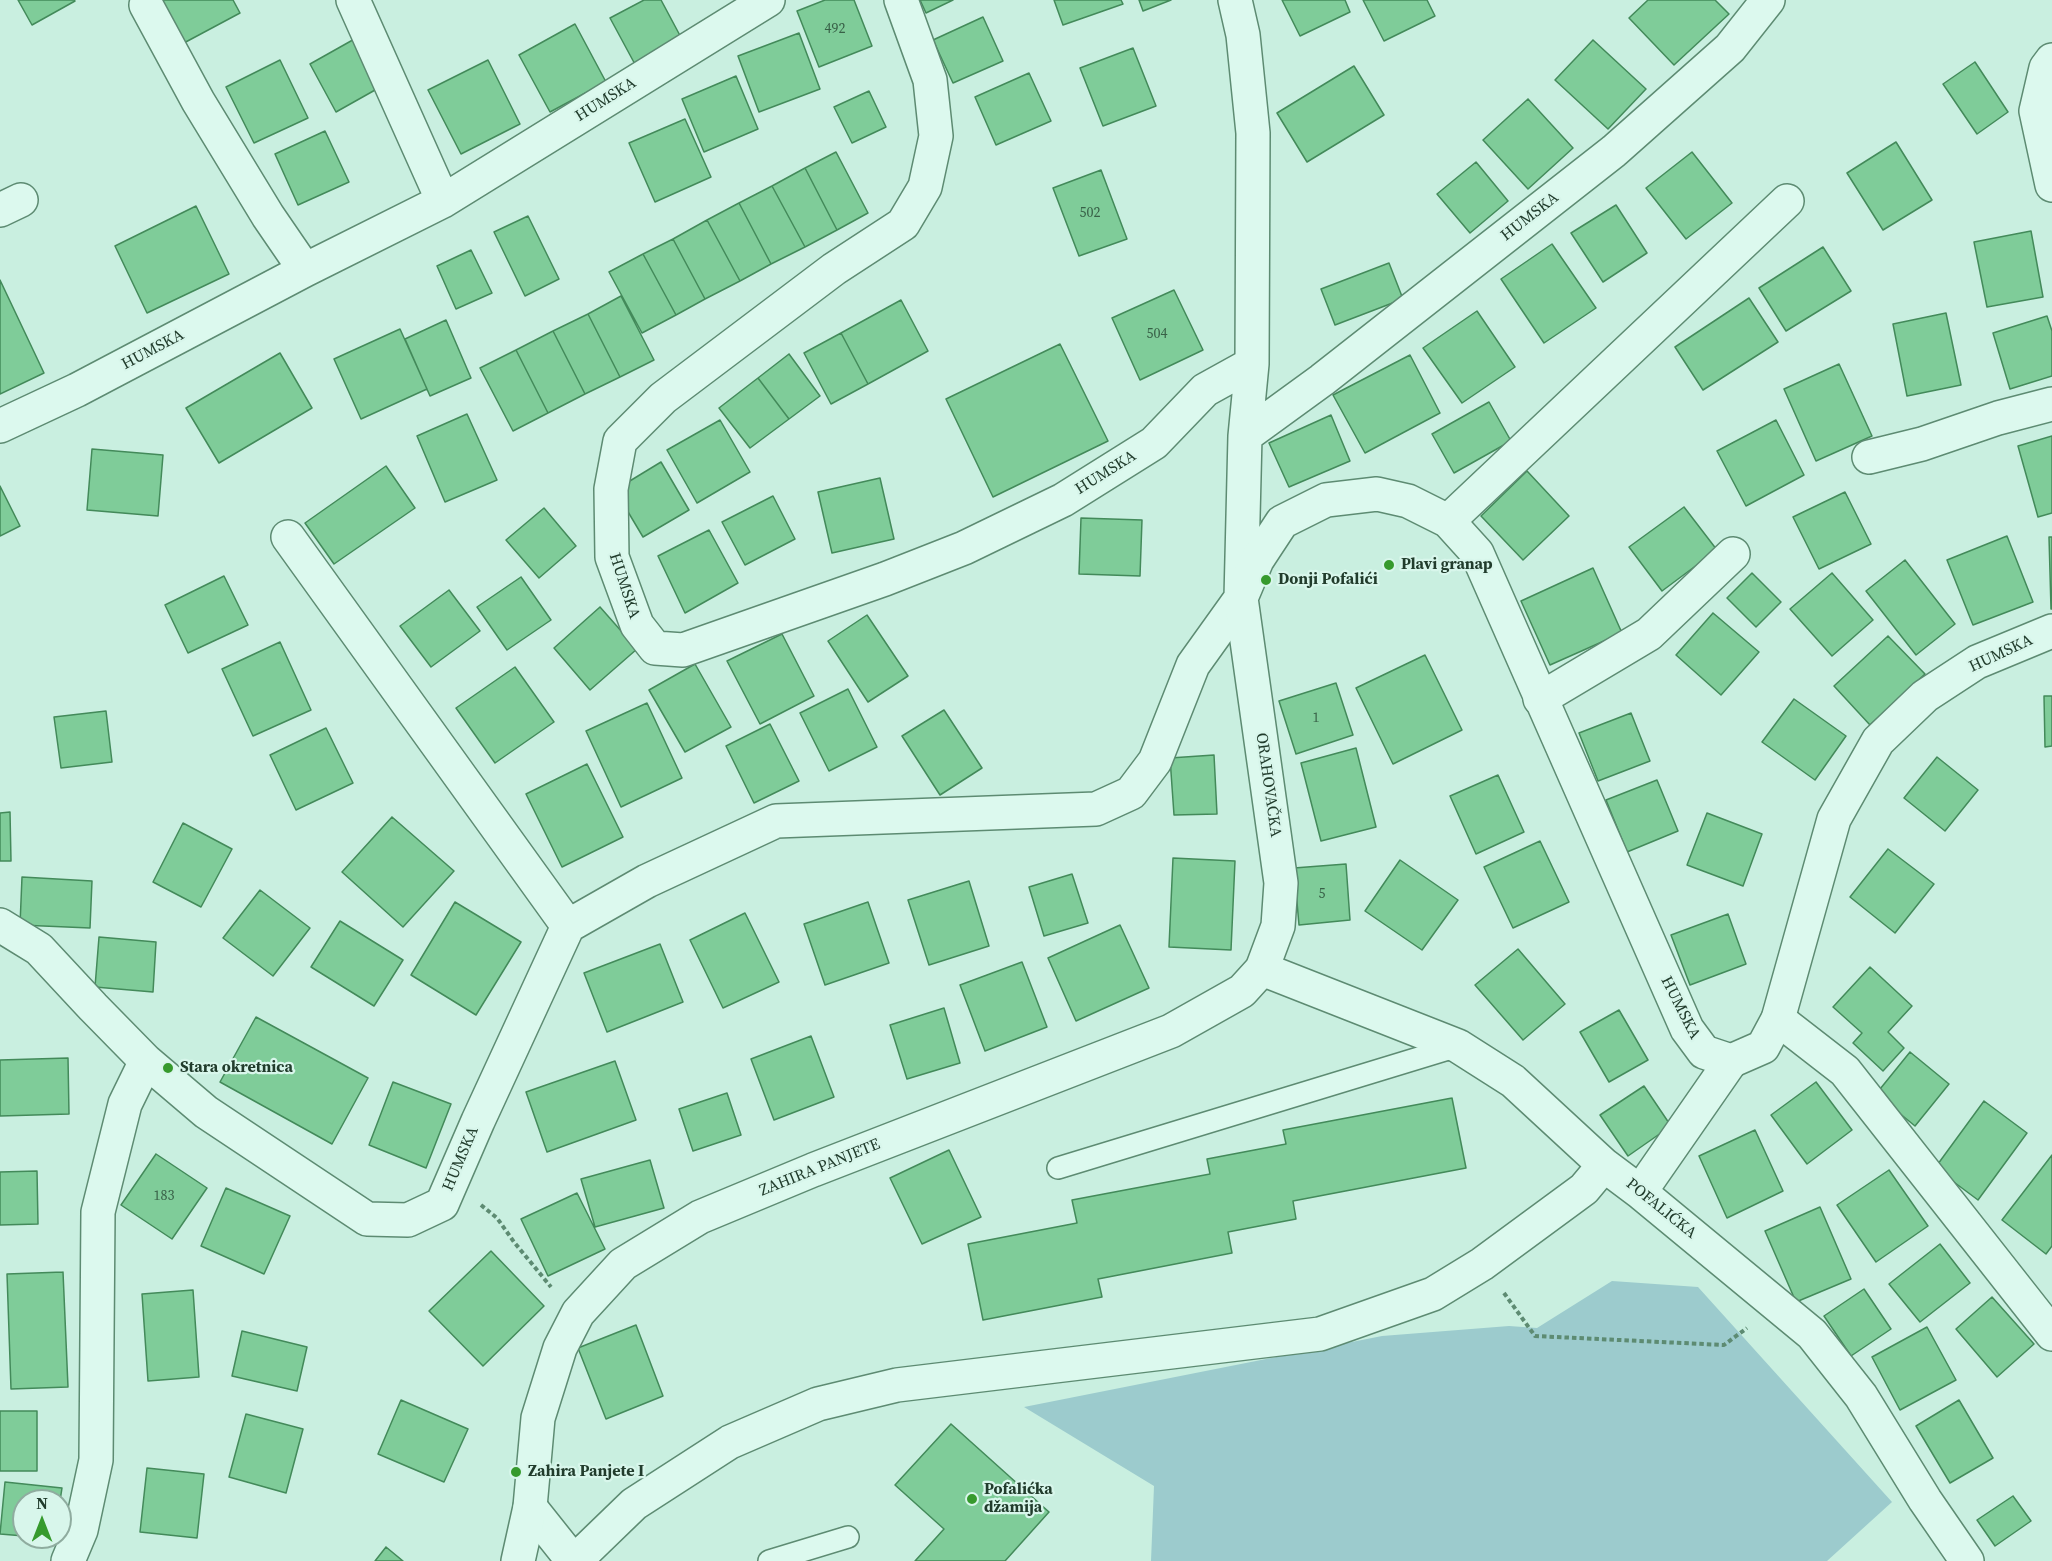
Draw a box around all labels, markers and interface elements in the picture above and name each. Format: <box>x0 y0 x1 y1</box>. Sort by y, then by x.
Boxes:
house number: 492 <box>825 21 845 37</box>
street label: HUMSKA <box>572 74 640 126</box>
street label: HUMSKA <box>1497 189 1563 245</box>
house number: 502 <box>1080 205 1100 221</box>
street label: HUMSKA <box>118 326 188 374</box>
house number: 504 <box>1147 326 1167 342</box>
street label: HUMSKA <box>1072 447 1140 499</box>
street label: HUMSKA <box>604 551 644 621</box>
place label: Plavi granap <box>1401 555 1493 575</box>
marker: Plavi granap <box>1382 558 1396 572</box>
place label: Donji Pofalići <box>1278 570 1378 590</box>
marker: Donji Pofalići <box>1259 573 1273 587</box>
street label: HUMSKA <box>1966 631 2036 677</box>
house number: 1 <box>1313 710 1319 726</box>
street label: ORAHOVAČKA <box>1251 732 1285 838</box>
house number: 5 <box>1319 886 1325 902</box>
street label: HUMSKA <box>1656 973 1704 1043</box>
place label: Stara okretnica <box>180 1058 293 1078</box>
marker: Stara okretnica <box>161 1061 175 1075</box>
street label: HUMSKA <box>439 1124 483 1194</box>
street label: ZAHIRA PANJETE <box>757 1135 883 1201</box>
street label: POFALIĆKA <box>1622 1175 1700 1243</box>
house number: 183 <box>154 1188 174 1204</box>
place label: Zahira Panjete I <box>528 1462 644 1482</box>
marker: Zahira Panjete I <box>509 1465 523 1479</box>
place label: Pofalićka džamija <box>984 1480 1053 1518</box>
north arrow <box>12 1489 72 1549</box>
text: N <box>36 1492 48 1514</box>
marker: Pofalićka džamija <box>965 1492 979 1506</box>

